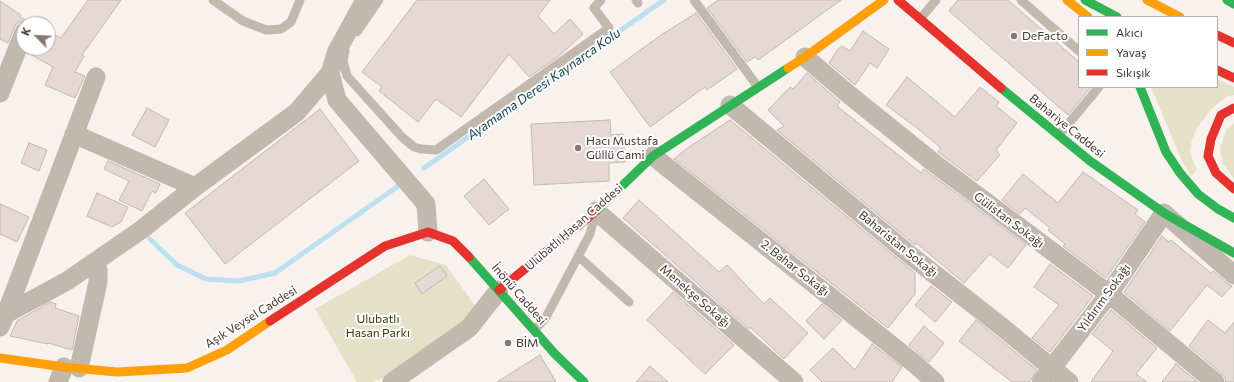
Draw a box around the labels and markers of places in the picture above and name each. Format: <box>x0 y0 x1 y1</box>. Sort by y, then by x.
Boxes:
place label: DeFacto <box>1022 29 1068 43</box>
marker: DeFacto <box>1009 31 1019 41</box>
place label: Hacı Mustafa Güllü Cami <box>586 134 658 162</box>
marker: Hacı Mustafa Güllü Cami <box>573 143 583 153</box>
place label: BİM <box>516 336 539 350</box>
marker: BİM <box>503 338 513 348</box>

